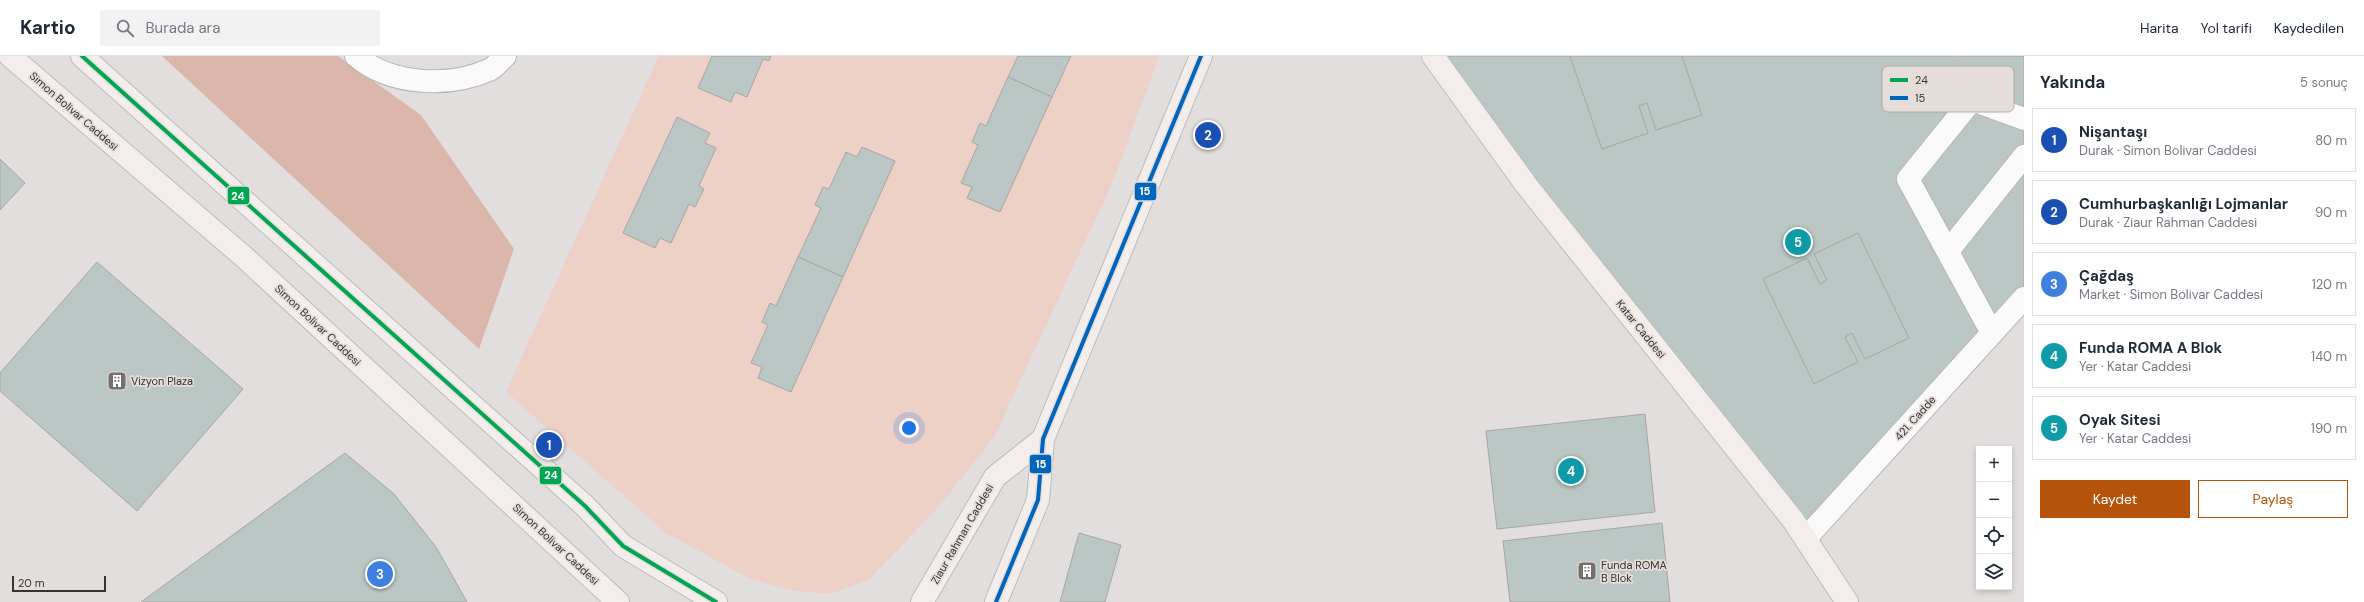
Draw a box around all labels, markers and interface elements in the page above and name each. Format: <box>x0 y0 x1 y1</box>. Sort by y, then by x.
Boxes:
search box <box>100 10 380 46</box>
text: Kartio <box>20 15 76 40</box>
icon: search <box>114 17 136 39</box>
text: Burada ara <box>146 18 220 38</box>
text: Harita <box>2140 19 2179 37</box>
text: Yol tarifi <box>2201 19 2252 37</box>
text: Kaydedilen <box>2274 19 2344 37</box>
legend <box>1882 66 2014 112</box>
street label: Simon Bolivar Caddesi <box>27 69 121 153</box>
text: Yakında <box>2040 71 2105 93</box>
text: 24 <box>1915 73 1928 87</box>
text: 5 sonuç <box>2300 74 2348 91</box>
text: 15 <box>1915 91 1925 105</box>
pin: 2 <box>1195 120 1221 150</box>
text: Nişantaşı <box>2079 122 2147 142</box>
text: 1 <box>2052 132 2056 149</box>
text: 80 m <box>2315 132 2347 149</box>
text: Durak · Simon Bolivar Caddesi <box>2079 142 2257 159</box>
line badge: 15 <box>1134 182 1157 201</box>
text: 15 <box>1140 184 1151 198</box>
line badge: 24 <box>227 186 250 205</box>
text: 24 <box>231 189 245 203</box>
text: Cumhurbaşkanlığı Lojmanlar <box>2079 194 2288 214</box>
text: 2 <box>2050 204 2058 221</box>
text: 90 m <box>2315 204 2347 221</box>
text: Durak · Ziaur Rahman Caddesi <box>2079 214 2257 231</box>
pin: 5 <box>1785 227 1811 257</box>
text: Çağdaş <box>2079 266 2134 286</box>
text: 3 <box>2050 276 2058 293</box>
text: 120 m <box>2312 276 2347 293</box>
street label: Simon Bolivar Caddesi <box>272 281 364 369</box>
text: Market · Simon Bolivar Caddesi <box>2079 286 2263 303</box>
street label: Katar Caddesi <box>1613 297 1669 361</box>
text: Funda ROMA A Blok <box>2079 338 2222 358</box>
text: 4 <box>2050 348 2058 365</box>
text: 140 m <box>2311 348 2347 365</box>
text: Yer · Katar Caddesi <box>2079 358 2191 375</box>
building icon: Vizyon Plaza <box>106 370 128 392</box>
place label: Vizyon Plaza <box>131 374 193 388</box>
street label: 421. Cadde <box>1891 393 1939 443</box>
text: Oyak Sitesi <box>2079 410 2161 430</box>
your location <box>899 418 919 438</box>
text: 5 <box>2050 420 2058 437</box>
text: 190 m <box>2311 420 2347 437</box>
pin: 1 <box>536 430 562 460</box>
text: Yer · Katar Caddesi <box>2079 430 2191 447</box>
map controls <box>1976 446 2012 590</box>
button: + <box>1976 446 2012 482</box>
line badge: 15 <box>1029 454 1052 474</box>
pin: 4 <box>1558 456 1584 486</box>
text: 15 <box>1036 457 1047 471</box>
line badge: 24 <box>539 466 562 485</box>
text: 24 <box>544 468 558 482</box>
button: Kaydet <box>2040 480 2190 518</box>
button: Paylaş <box>2198 480 2348 518</box>
street label: Ziaur Rahman Caddesi <box>928 481 996 587</box>
button: − <box>1976 482 2012 518</box>
street label: Simon Bolivar Caddesi <box>510 500 602 588</box>
button: locate <box>1976 518 2012 554</box>
button: layers <box>1976 554 2012 590</box>
place label: Funda ROMA B Blok <box>1601 558 1667 585</box>
pin: 3 <box>367 559 393 589</box>
building icon: Funda ROMA B Blok <box>1576 560 1598 582</box>
scale bar <box>12 574 106 593</box>
text: 20 m <box>18 576 44 590</box>

